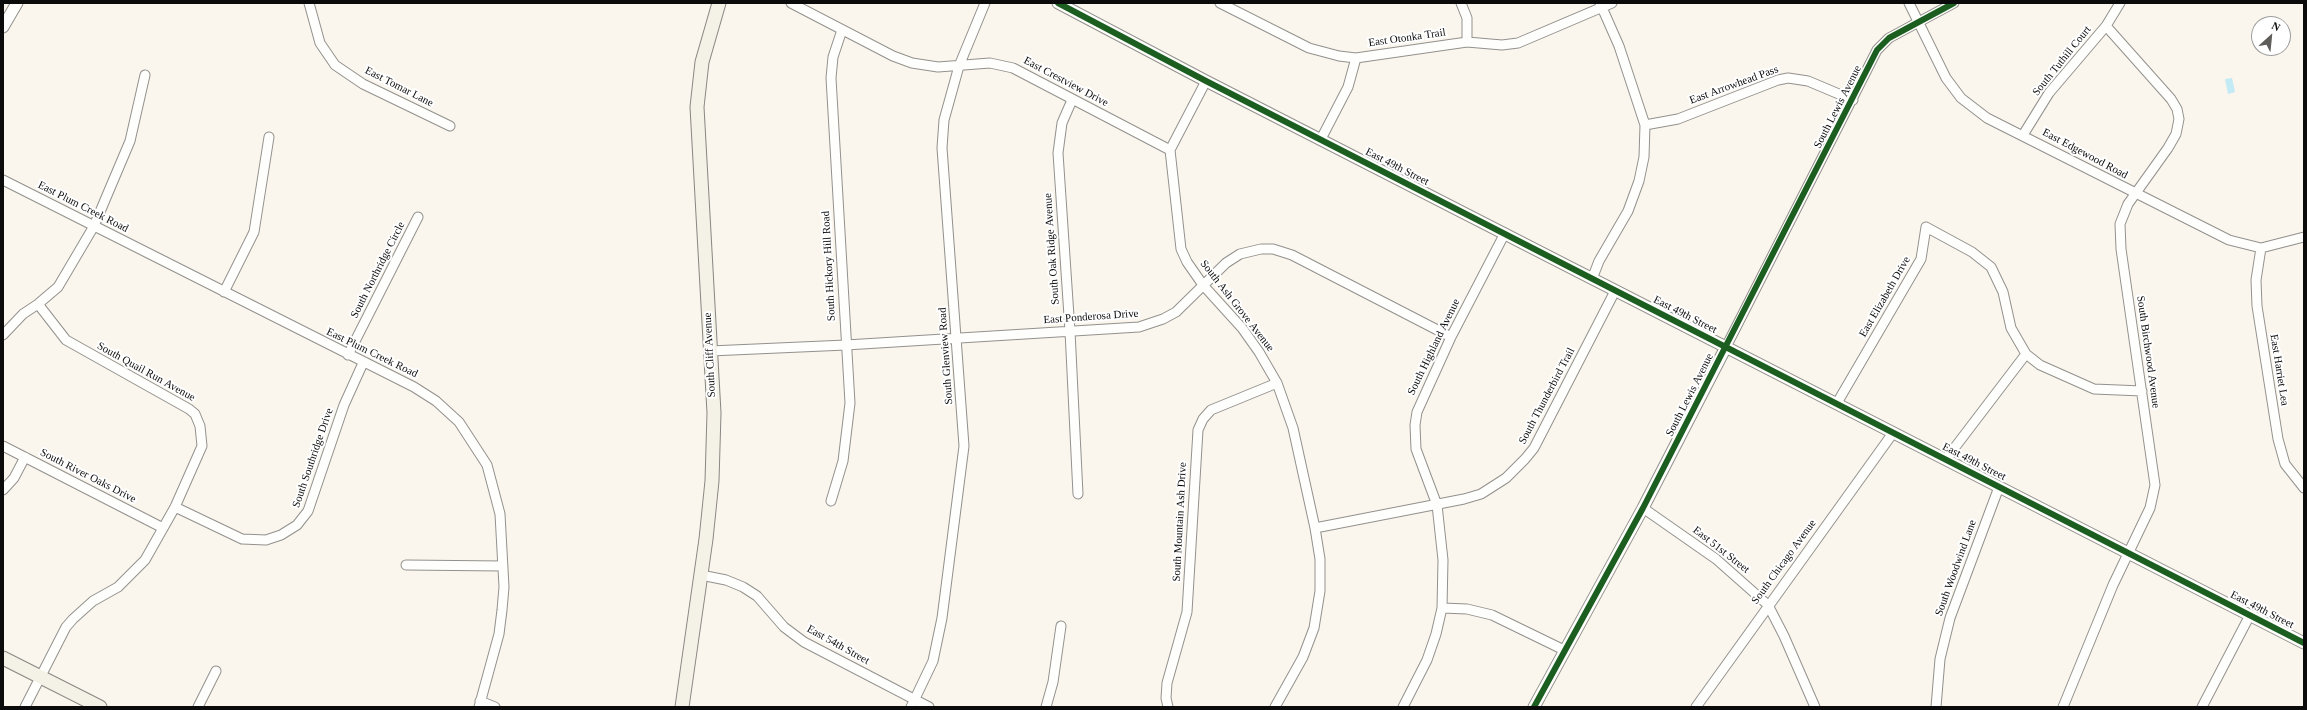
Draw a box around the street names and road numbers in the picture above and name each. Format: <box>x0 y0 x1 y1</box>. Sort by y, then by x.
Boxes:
street label: South Tuthill Court <box>2030 24 2094 98</box>
street label: East Otonka Trail <box>1368 26 1446 50</box>
street label: East Crestview Drive <box>1021 54 1111 110</box>
street label: East Arrowhead Pass <box>1688 63 1780 107</box>
street label: South Lewis Avenue <box>1811 63 1865 151</box>
street label: East Tomar Lane <box>363 64 435 110</box>
street label: East Edgewood Road <box>2040 126 2130 182</box>
street label: East 49th Street <box>1363 145 1431 189</box>
street label: East Plum Creek Road <box>35 178 131 236</box>
street label: South Oak Ridge Avenue <box>1042 193 1062 305</box>
street label: South Hickory Hill Road <box>820 211 838 321</box>
street label: South Northridge Circle <box>348 220 408 320</box>
street label: East Elizabeth Drive <box>1857 254 1913 340</box>
street label: South Ash Grove Avenue <box>1197 258 1277 354</box>
street label: East 49th Street <box>1651 293 1719 337</box>
street label: South Birchwood Avenue <box>2134 295 2162 409</box>
street label: South Highland Avenue <box>1405 297 1463 397</box>
street label: South Glenview Road <box>936 307 956 405</box>
street label: East Ponderosa Drive <box>1043 307 1139 327</box>
street label: South Cliff Avenue <box>701 312 719 398</box>
street label: East Plum Creek Road <box>324 325 420 381</box>
street label: East Harriet Lea <box>2267 333 2291 407</box>
street label: South Quail Run Avenue <box>95 340 197 404</box>
street label: South Thunderbird Trail <box>1516 346 1578 446</box>
street label: South Lewis Avenue <box>1663 351 1717 439</box>
street label: South Southridge Drive <box>290 406 336 510</box>
street label: East 49th Street <box>1940 440 2008 484</box>
street label: South River Oaks Drive <box>38 446 138 506</box>
street label: South Mountain Ash Drive <box>1170 462 1190 582</box>
street label: South Chicago Avenue <box>1749 517 1819 607</box>
street label: South Woodwind Lane <box>1932 518 1980 618</box>
street label: East 51st Street <box>1690 524 1752 576</box>
street label: East 49th Street <box>2228 588 2296 632</box>
street label: East 54th Street <box>804 622 872 668</box>

